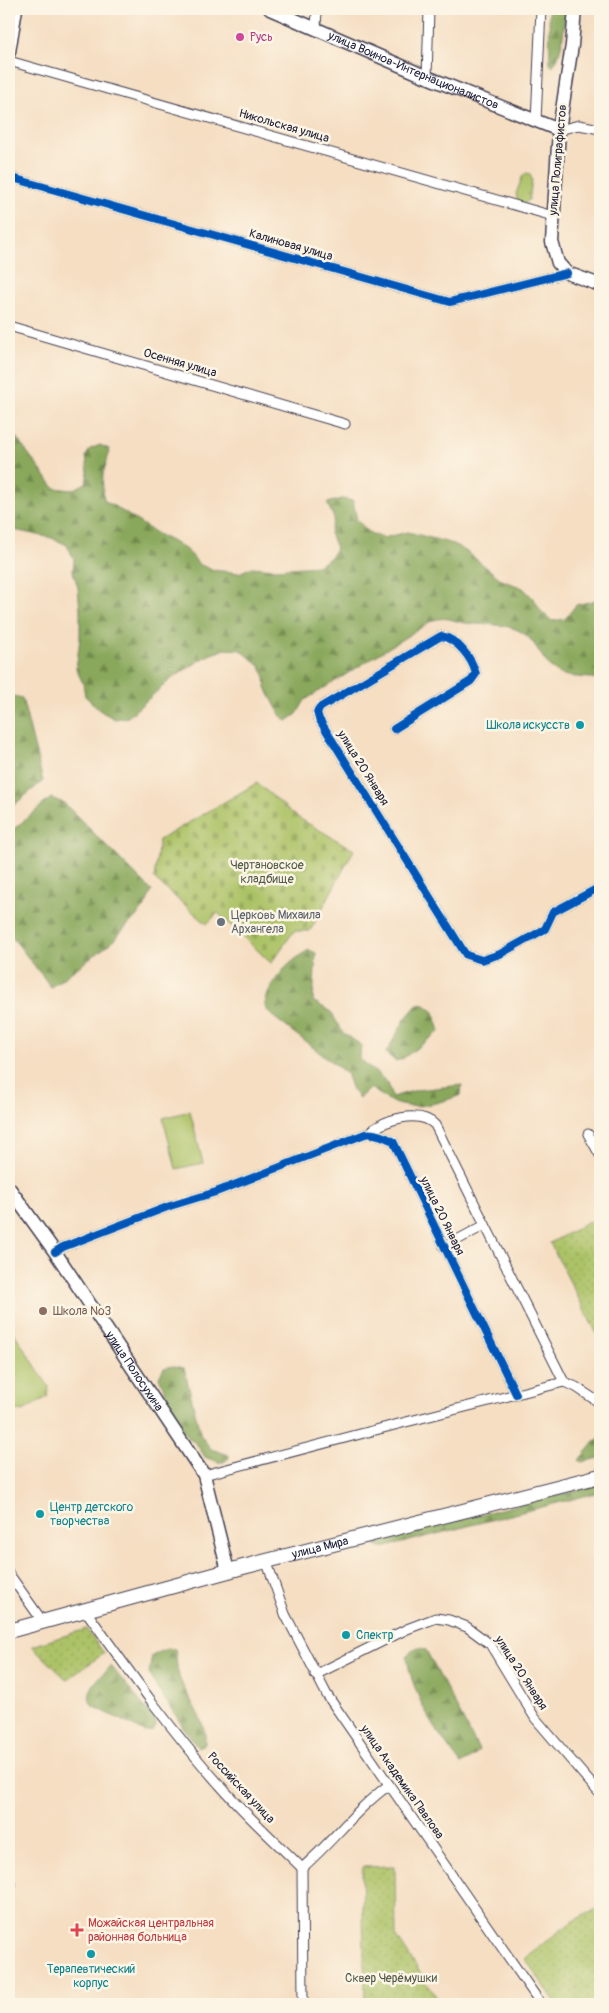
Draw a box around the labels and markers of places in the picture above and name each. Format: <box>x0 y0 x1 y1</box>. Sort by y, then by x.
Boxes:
place label: Русь <box>250 30 273 45</box>
marker: Русь <box>234 31 246 43</box>
place label: Школа искусств <box>486 718 570 733</box>
marker: Школа искусств <box>574 719 586 731</box>
place label: Церковь Михаила Архангела <box>231 908 321 937</box>
marker: Церковь Михаила Архангела <box>215 916 227 928</box>
place label: Школа №3 <box>53 1304 112 1319</box>
marker: Школа №3 <box>37 1305 49 1317</box>
place label: Центр детского творчества <box>50 1500 134 1529</box>
marker: Центр детского творчества <box>34 1508 46 1520</box>
place label: Спектр <box>356 1628 394 1643</box>
marker: Спектр <box>340 1629 352 1641</box>
place label: Можайская центральная районная больница <box>88 1916 214 1945</box>
marker: Можайская центральная районная больница <box>70 1923 84 1937</box>
marker: Терапевтический корпус <box>85 1948 97 1960</box>
place label: Терапевтический корпус <box>47 1962 135 1991</box>

